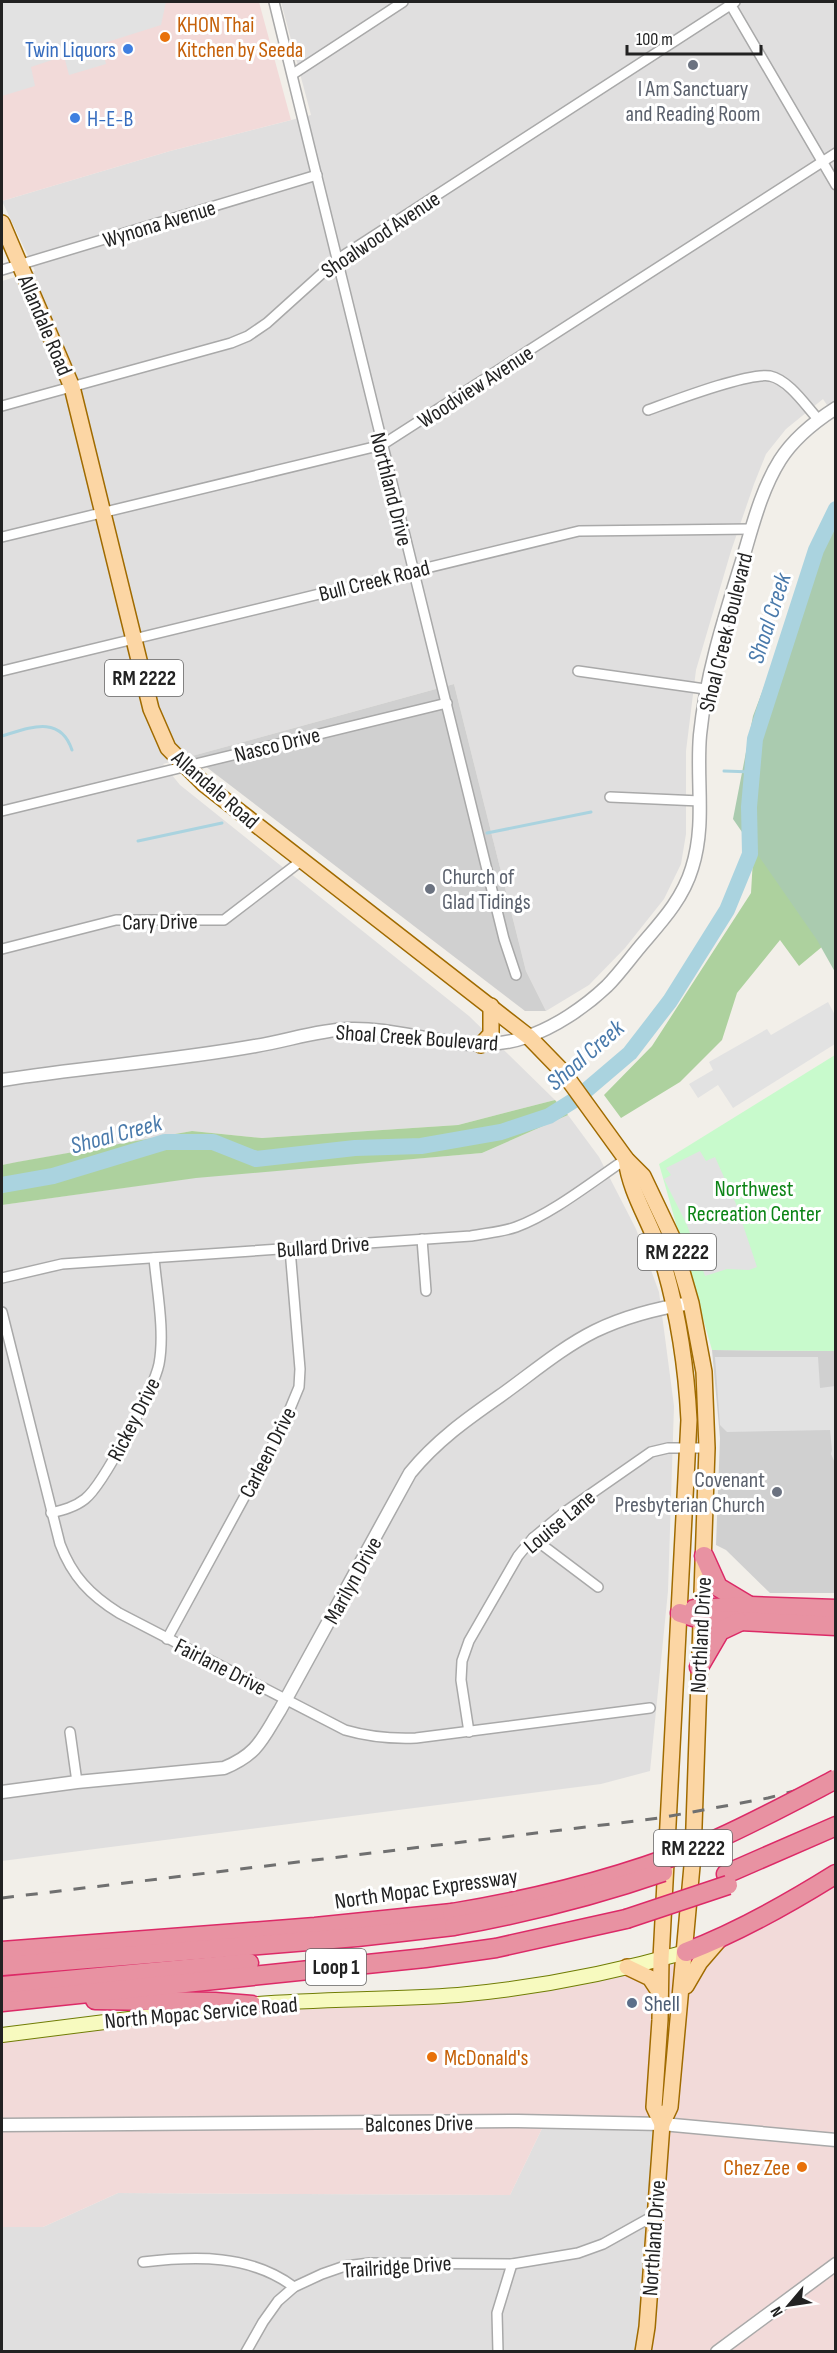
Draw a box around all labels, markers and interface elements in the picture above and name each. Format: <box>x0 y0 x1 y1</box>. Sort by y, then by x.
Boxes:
place label: KHON Thai Kitchen by Seeda <box>177 12 303 64</box>
scale bar <box>627 18 760 56</box>
text: 100 m <box>636 29 673 50</box>
marker: KHON Thai Kitchen by Seeda <box>158 30 172 44</box>
place label: Twin Liquors <box>25 37 116 64</box>
marker: Twin Liquors <box>121 42 135 56</box>
marker: I Am Sanctuary and Reading Room <box>686 58 700 72</box>
place label: I Am Sanctuary and Reading Room <box>625 76 761 128</box>
place label: H-E-B <box>87 106 133 133</box>
marker: H-E-B <box>68 111 82 125</box>
street label: Shoalwood Avenue <box>316 186 445 285</box>
street label: Wynona Avenue <box>100 195 219 254</box>
street label: Allandale Road <box>11 270 78 380</box>
street label: Woodview Avenue <box>413 340 539 435</box>
street label: Northland Drive <box>363 430 418 549</box>
street label: Shoal Creek Boulevard <box>694 550 759 715</box>
street label: Bull Creek Road <box>316 555 433 608</box>
water label: Shoal Creek <box>741 568 798 667</box>
road number: RM 2222 <box>105 660 183 696</box>
street label: Nasco Drive <box>232 722 323 769</box>
street label: Allandale Road <box>165 744 264 835</box>
place label: Church of Glad Tidings <box>442 864 531 916</box>
marker: Church of Glad Tidings <box>423 882 437 896</box>
street label: Cary Drive <box>122 908 198 937</box>
water label: Shoal Creek <box>541 1013 631 1097</box>
street label: Shoal Creek Boulevard <box>335 1019 499 1058</box>
water label: Shoal Creek <box>67 1108 166 1161</box>
park label: Northwest Recreation Center <box>687 1176 821 1228</box>
street label: Bullard Drive <box>276 1231 370 1264</box>
road number: RM 2222 <box>638 1234 716 1270</box>
street label: Rickey Drive <box>102 1373 167 1466</box>
street label: Carleen Drive <box>234 1403 303 1503</box>
place label: Covenant Presbyterian Church <box>615 1467 765 1519</box>
street label: Louise Lane <box>519 1484 601 1560</box>
marker: Covenant Presbyterian Church <box>770 1485 784 1499</box>
street label: Marilyn Drive <box>318 1532 388 1629</box>
street label: Northland Drive <box>685 1576 718 1694</box>
street label: Fairlane Drive <box>170 1633 271 1702</box>
road number: RM 2222 <box>654 1830 732 1866</box>
street label: North Mopac Expressway <box>333 1863 520 1916</box>
road number: Loop 1 <box>306 1949 366 1985</box>
place label: Shell <box>644 1991 680 2018</box>
street label: North Mopac Service Road <box>103 1992 299 2035</box>
marker: Shell <box>625 1996 639 2010</box>
place label: McDonald's <box>444 2045 528 2072</box>
marker: McDonald's <box>425 2050 439 2064</box>
street label: Balcones Drive <box>365 2110 473 2139</box>
place label: Chez Zee <box>723 2155 790 2182</box>
marker: Chez Zee <box>795 2160 809 2174</box>
street label: Northland Drive <box>637 2179 672 2297</box>
street label: Trailridge Drive <box>342 2250 452 2285</box>
north arrow <box>759 2275 819 2335</box>
text: N <box>767 2303 788 2320</box>

